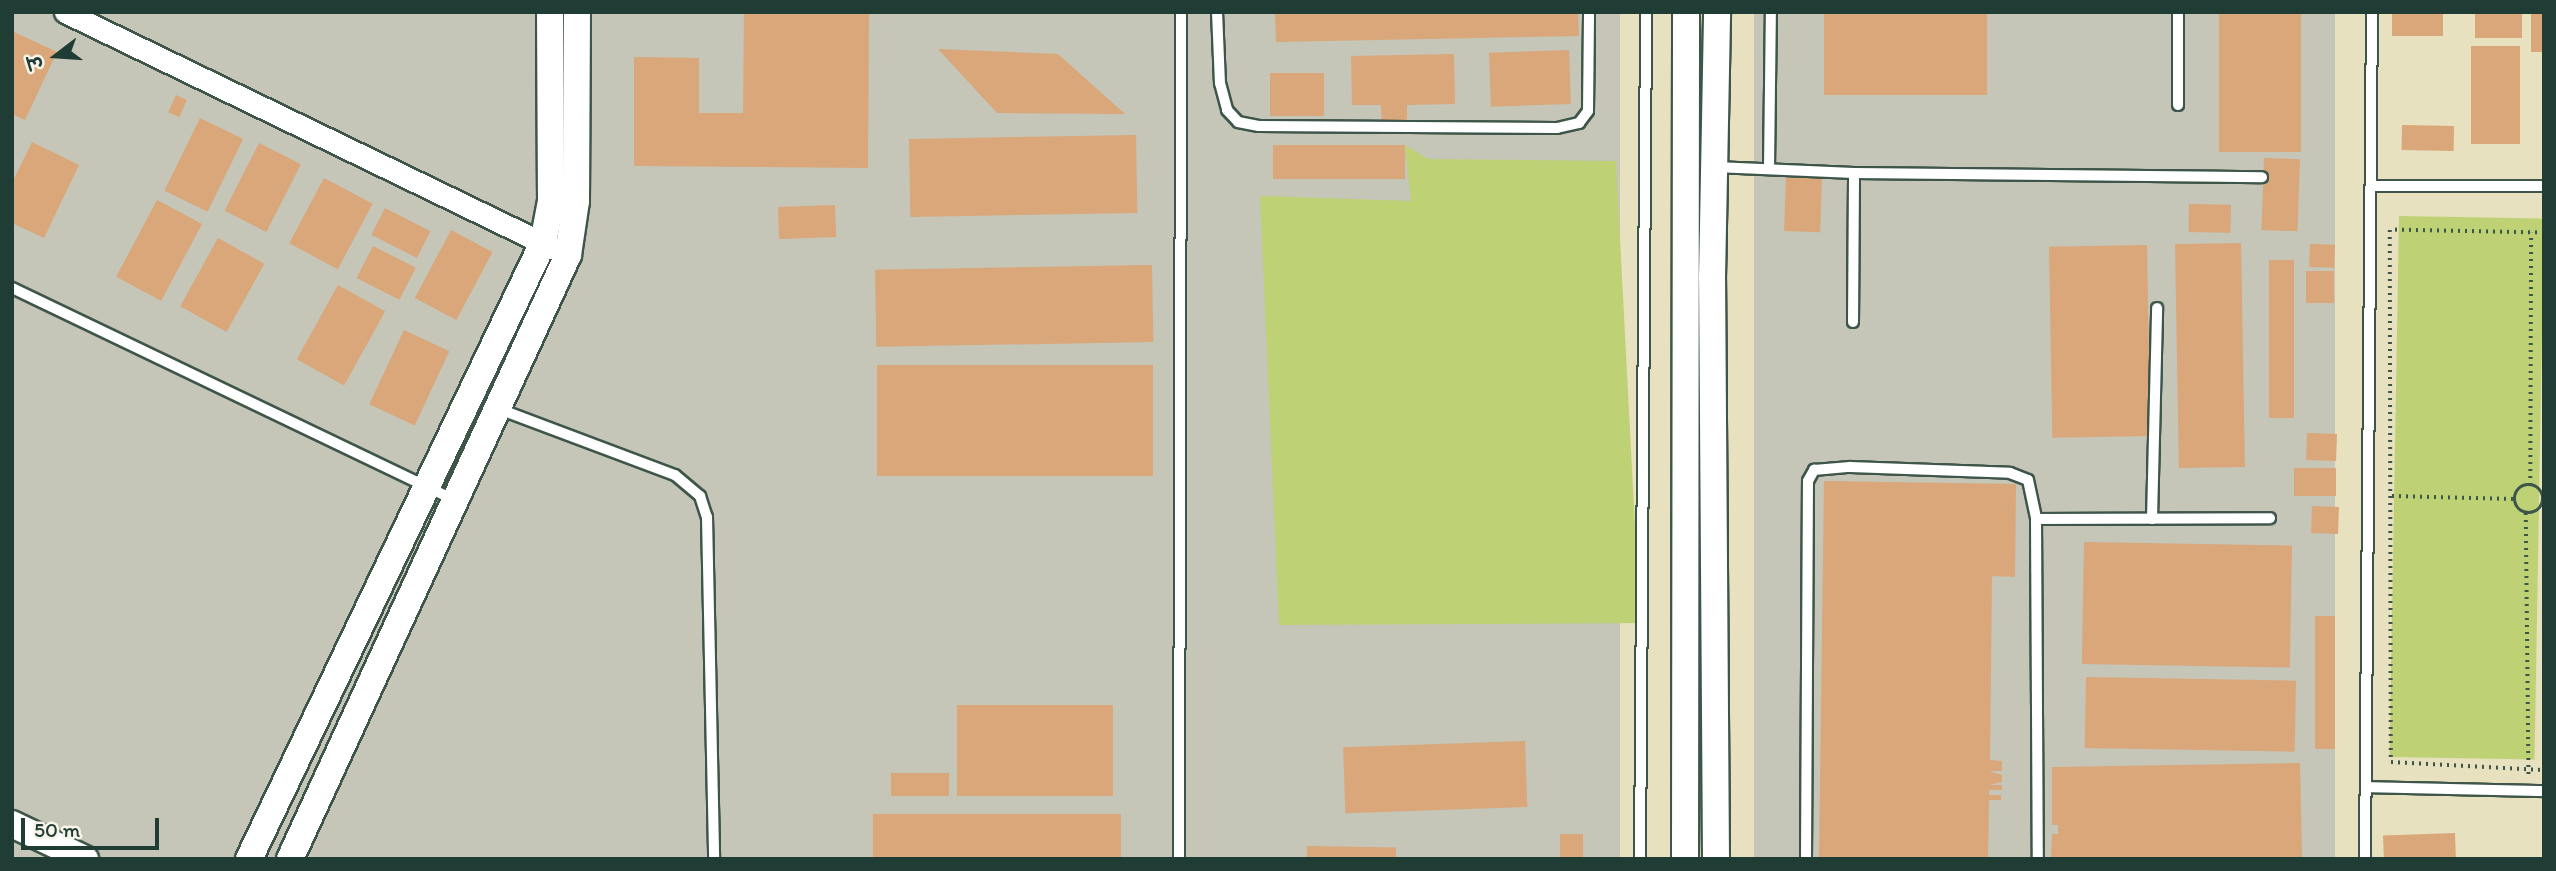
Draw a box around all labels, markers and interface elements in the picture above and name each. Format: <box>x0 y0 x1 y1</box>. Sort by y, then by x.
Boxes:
north arrow <box>21 21 91 91</box>
text: उ <box>23 53 48 72</box>
scale bar <box>24 804 163 848</box>
text: 50 m <box>34 817 80 842</box>

